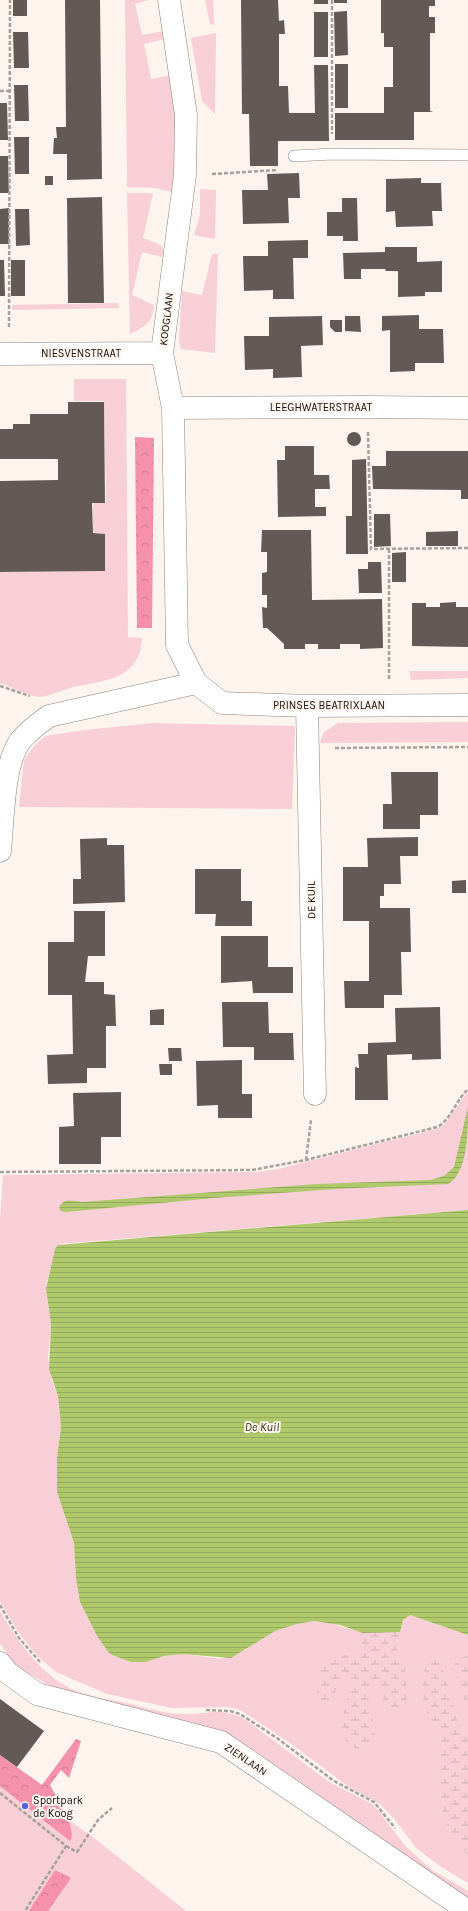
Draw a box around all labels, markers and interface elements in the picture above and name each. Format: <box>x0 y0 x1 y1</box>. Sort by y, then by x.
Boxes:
street label: KOOGLAAN <box>157 292 176 346</box>
street label: NIESVENSTRAAT <box>41 347 121 360</box>
street label: LEEGHWATERSTRAAT <box>270 401 373 414</box>
street label: PRINSES BEATRIXLAAN <box>273 699 385 712</box>
street label: DE KUIL <box>305 880 318 919</box>
water label: De Kuil <box>245 1420 279 1434</box>
street label: ZIENLAAN <box>222 1740 270 1778</box>
place label: Sportpark de Koog <box>33 1794 83 1820</box>
marker: Sportpark de Koog <box>20 1801 30 1811</box>

